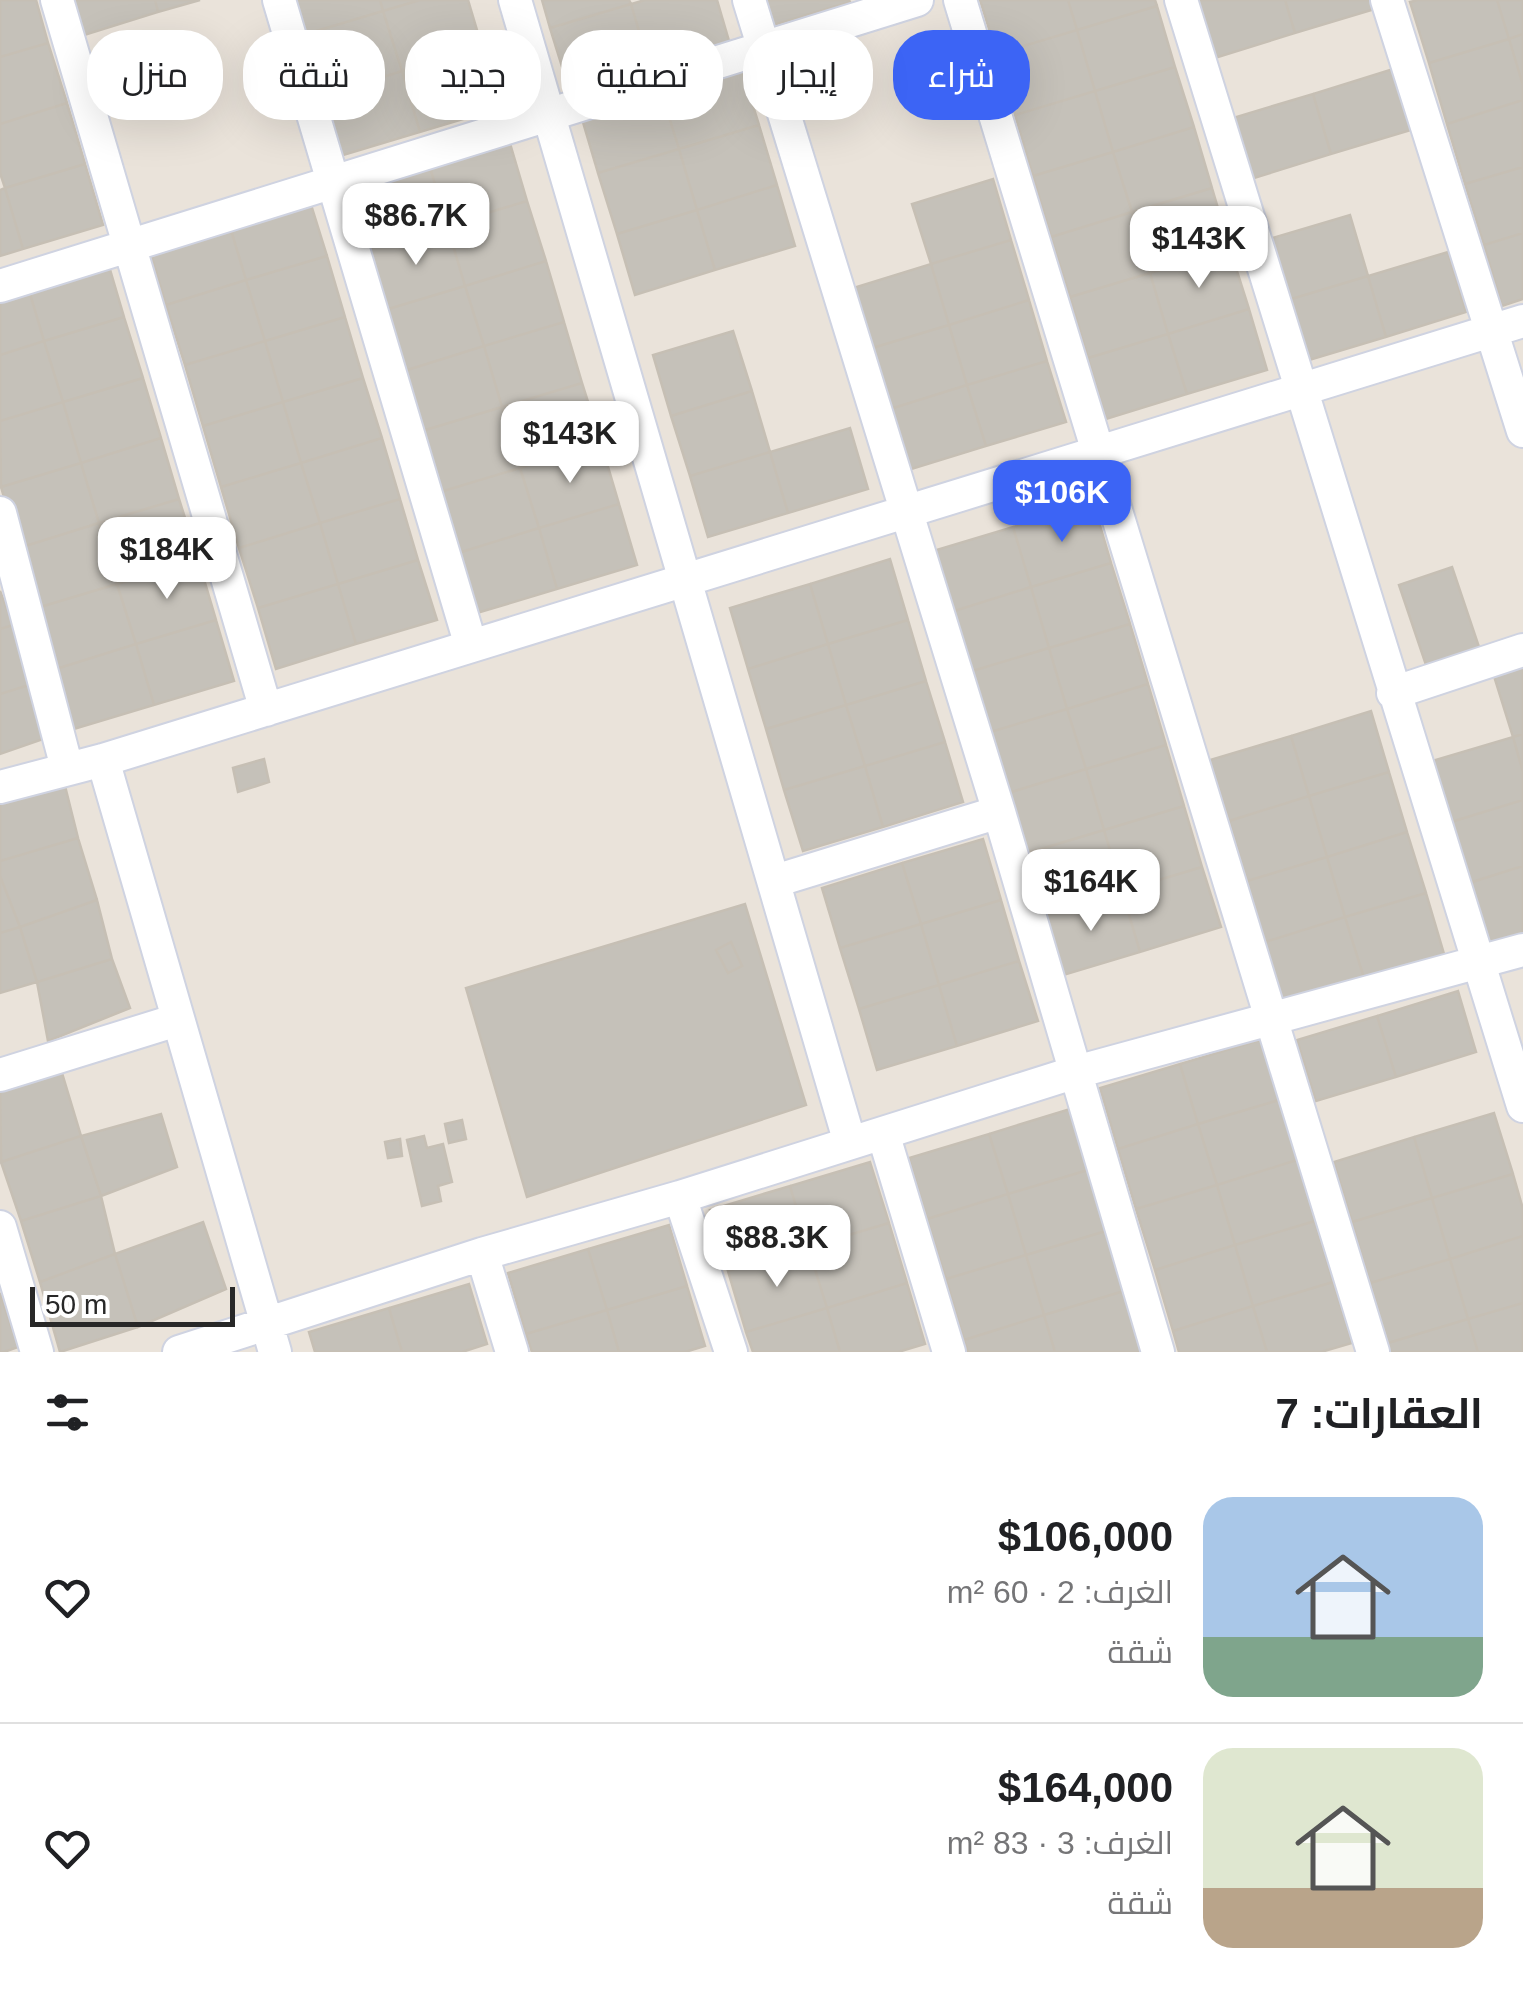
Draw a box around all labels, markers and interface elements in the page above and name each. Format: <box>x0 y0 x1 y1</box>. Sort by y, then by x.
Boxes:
chip: منزل <box>87 30 223 120</box>
chip: شقة <box>243 30 385 120</box>
chip: جديد <box>405 30 541 120</box>
chip: تصفية <box>561 30 723 120</box>
chip: إيجار <box>743 30 873 120</box>
chip: شراء <box>893 30 1030 120</box>
pin: $86.7K <box>335 183 497 268</box>
text: $86.7K <box>364 197 468 233</box>
pin: $143K <box>1129 206 1269 291</box>
text: $143K <box>1152 220 1246 256</box>
pin: $143K <box>500 401 640 486</box>
text: $143K <box>523 415 617 451</box>
pin: $106K <box>992 460 1132 545</box>
text: $106K <box>1015 474 1109 510</box>
pin: $184K <box>97 517 237 602</box>
text: $184K <box>120 531 214 567</box>
pin: $164K <box>1021 849 1161 934</box>
text: $164K <box>1044 863 1138 899</box>
pin: $88.3K <box>696 1205 858 1290</box>
text: $88.3K <box>725 1219 829 1255</box>
scale bar <box>30 1282 235 1326</box>
text: 50 m <box>45 1289 107 1320</box>
icon: filters <box>40 1385 95 1440</box>
text: العقارات: 7 <box>1275 1390 1483 1437</box>
text: $106,000 <box>998 1513 1173 1560</box>
icon: home <box>1283 1537 1403 1657</box>
icon: heart <box>40 1570 95 1625</box>
text: الغرف: 2 · 60 m² <box>947 1574 1173 1610</box>
text: شقة <box>1108 1634 1173 1670</box>
text: $164,000 <box>998 1764 1173 1811</box>
icon: home <box>1283 1788 1403 1908</box>
icon: heart <box>40 1821 95 1876</box>
text: الغرف: 3 · 83 m² <box>947 1825 1173 1861</box>
text: شقة <box>1108 1885 1173 1921</box>

